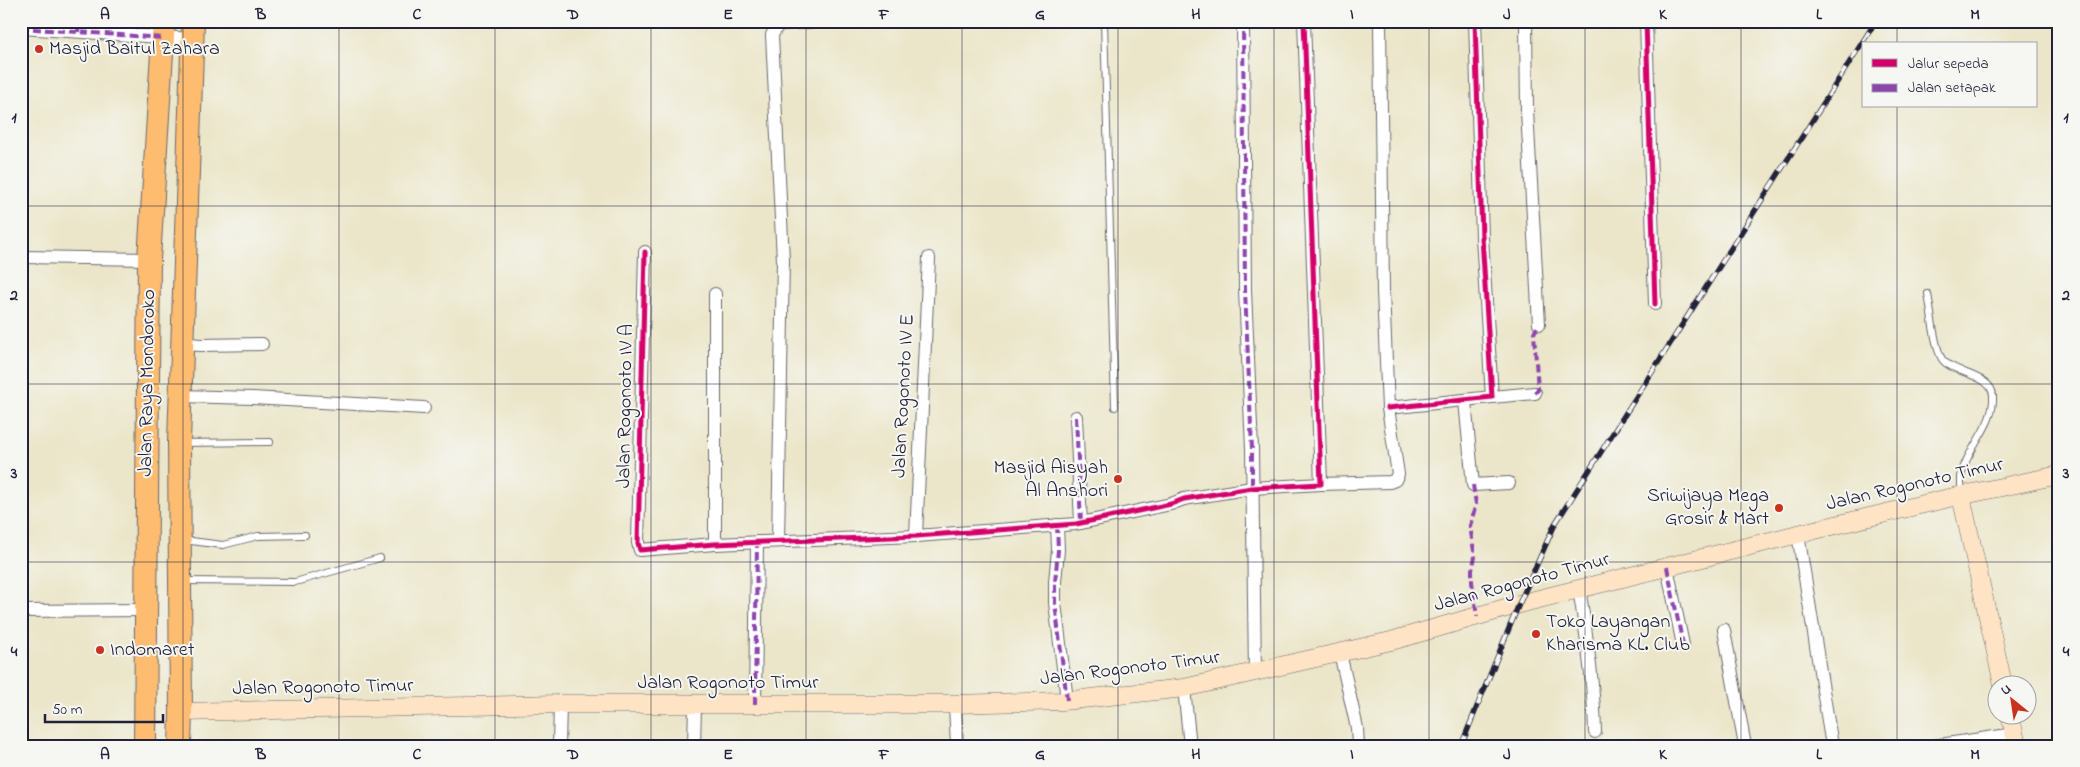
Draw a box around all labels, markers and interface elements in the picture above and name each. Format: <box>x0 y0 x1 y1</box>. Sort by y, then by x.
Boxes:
text: A <box>100 3 110 27</box>
text: B <box>255 3 267 27</box>
text: C <box>413 3 422 27</box>
text: D <box>566 3 579 27</box>
text: E <box>723 3 733 27</box>
text: F <box>878 3 890 27</box>
text: G <box>1035 3 1045 27</box>
text: H <box>1191 3 1201 27</box>
text: I <box>1350 3 1354 27</box>
text: J <box>1503 3 1511 27</box>
text: K <box>1659 3 1668 27</box>
text: L <box>1816 3 1823 27</box>
text: M <box>1970 3 1980 27</box>
place label: Masjid Baitul Zahara <box>49 35 220 64</box>
legend <box>1862 42 2038 108</box>
marker: Masjid Baitul Zahara <box>33 43 45 55</box>
text: Jalur sepeda <box>1908 53 1989 75</box>
text: Jalan setapak <box>1908 77 1996 99</box>
text: 1 <box>11 106 17 130</box>
text: 1 <box>2063 106 2069 130</box>
text: 2 <box>9 284 18 308</box>
text: 2 <box>2061 284 2070 308</box>
street label: Jalan Raya Mondoroko <box>132 289 164 477</box>
street label: Jalan Rogonoto IV E <box>885 313 924 479</box>
street label: Jalan Rogonoto IV A <box>610 324 643 488</box>
street label: Jalan Rogonoto Timur <box>1824 450 2007 520</box>
place label: Masjid Aisyah Al Anshori <box>994 454 1108 506</box>
text: 3 <box>10 462 18 486</box>
text: 3 <box>2062 462 2070 486</box>
marker: Masjid Aisyah Al Anshori <box>1112 473 1124 485</box>
place label: Sriwijaya Mega Grosir & Mart <box>1647 482 1769 534</box>
marker: Sriwijaya Mega Grosir & Mart <box>1773 502 1785 514</box>
street label: Jalan Rogonoto Timur <box>1431 545 1614 621</box>
place label: Toko Layangan Kharisma KL. Club <box>1546 608 1690 660</box>
marker: Toko Layangan Kharisma KL. Club <box>1530 628 1542 640</box>
place label: Indomaret <box>110 636 195 665</box>
text: 4 <box>10 640 18 664</box>
text: 4 <box>2062 640 2070 664</box>
street label: Jalan Rogonoto Timur <box>1038 643 1222 695</box>
marker: Indomaret <box>94 644 106 656</box>
street label: Jalan Rogonoto Timur <box>638 669 819 699</box>
street label: Jalan Rogonoto Timur <box>232 672 415 705</box>
north arrow <box>1988 674 2038 724</box>
text: U <box>1997 679 2015 701</box>
scale bar <box>45 692 162 724</box>
text: 50 m <box>52 699 83 721</box>
text: A <box>100 743 110 767</box>
text: B <box>255 743 267 767</box>
text: C <box>413 743 422 767</box>
text: D <box>566 743 579 767</box>
text: E <box>723 743 733 767</box>
text: F <box>878 743 890 767</box>
text: G <box>1035 743 1045 767</box>
text: H <box>1191 743 1201 767</box>
text: I <box>1350 743 1354 767</box>
text: J <box>1503 743 1511 767</box>
text: K <box>1659 743 1668 767</box>
text: L <box>1816 743 1823 767</box>
text: M <box>1970 743 1980 767</box>

